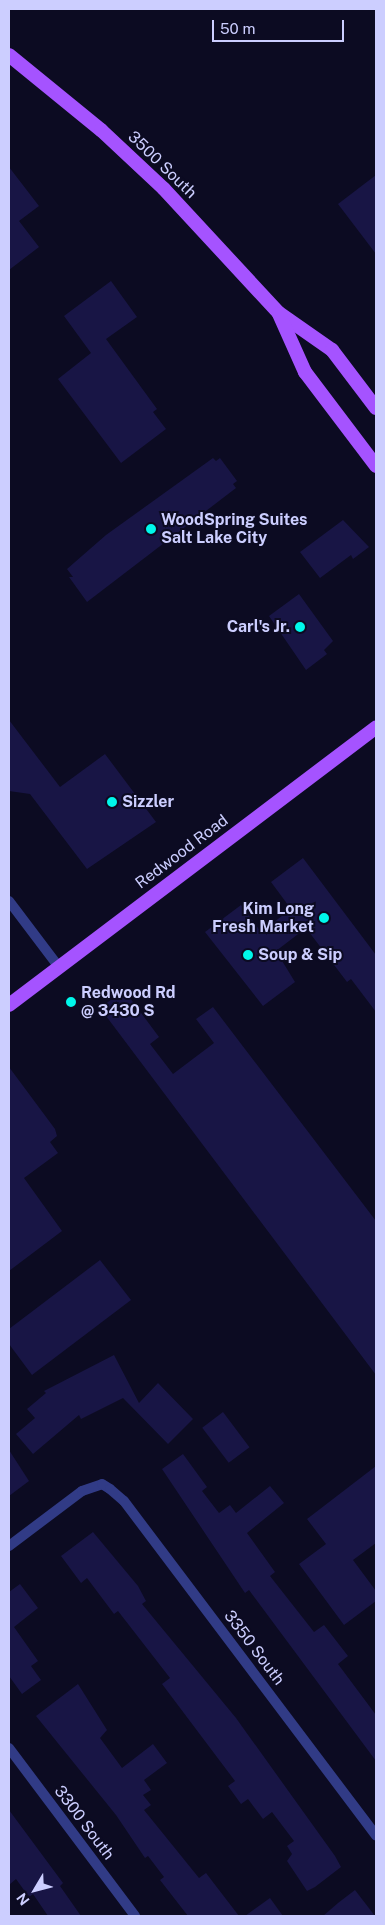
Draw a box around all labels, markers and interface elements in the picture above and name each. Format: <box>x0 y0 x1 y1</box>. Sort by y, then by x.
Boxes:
scale bar <box>215 10 348 42</box>
text: 50 m <box>220 20 255 37</box>
street label: 3500 South <box>124 127 200 203</box>
place label: WoodSpring Suites Salt Lake City <box>161 510 308 548</box>
marker: WoodSpring Suites Salt Lake City <box>145 523 157 535</box>
place label: Carl's Jr. <box>227 617 290 637</box>
marker: Carl's Jr. <box>294 621 306 633</box>
place label: Sizzler <box>122 792 174 812</box>
marker: Sizzler <box>106 796 118 808</box>
street label: Redwood Road <box>132 811 232 893</box>
place label: Kim Long Fresh Market <box>212 899 314 937</box>
marker: Kim Long Fresh Market <box>318 912 330 924</box>
place label: Soup & Sip <box>258 945 342 965</box>
marker: Soup & Sip <box>242 949 254 961</box>
place label: Redwood Rd @ 3430 S <box>81 983 176 1021</box>
marker: Redwood Rd @ 3430 S <box>65 996 77 1008</box>
street label: 3350 South <box>220 1607 288 1689</box>
street label: 3300 South <box>50 1782 118 1864</box>
north arrow <box>10 1865 60 1915</box>
text: N <box>13 1890 33 1908</box>

